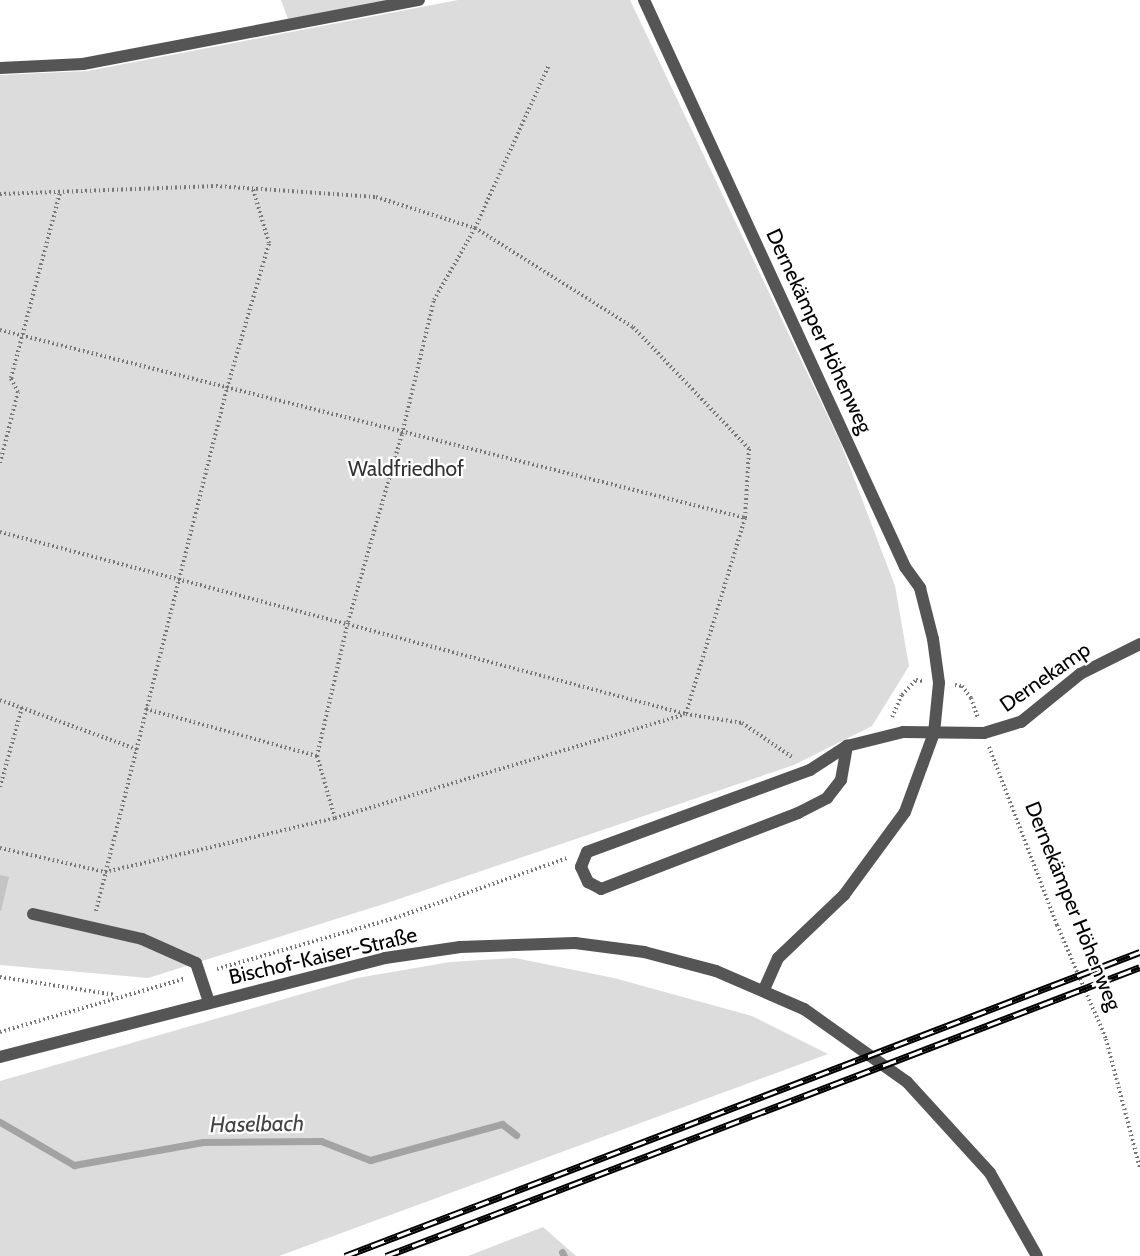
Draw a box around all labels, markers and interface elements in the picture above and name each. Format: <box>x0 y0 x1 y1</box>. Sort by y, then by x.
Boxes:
street label: Dernekämper Höhenweg <box>761 225 877 437</box>
park label: Waldfriedhof <box>348 456 464 482</box>
street label: Dernekamp <box>995 637 1095 717</box>
street label: Dernekämper Höhenweg <box>1020 798 1126 1014</box>
street label: Bischof-Kaiser-Straße <box>226 922 420 990</box>
water label: Haselbach <box>210 1110 304 1138</box>

